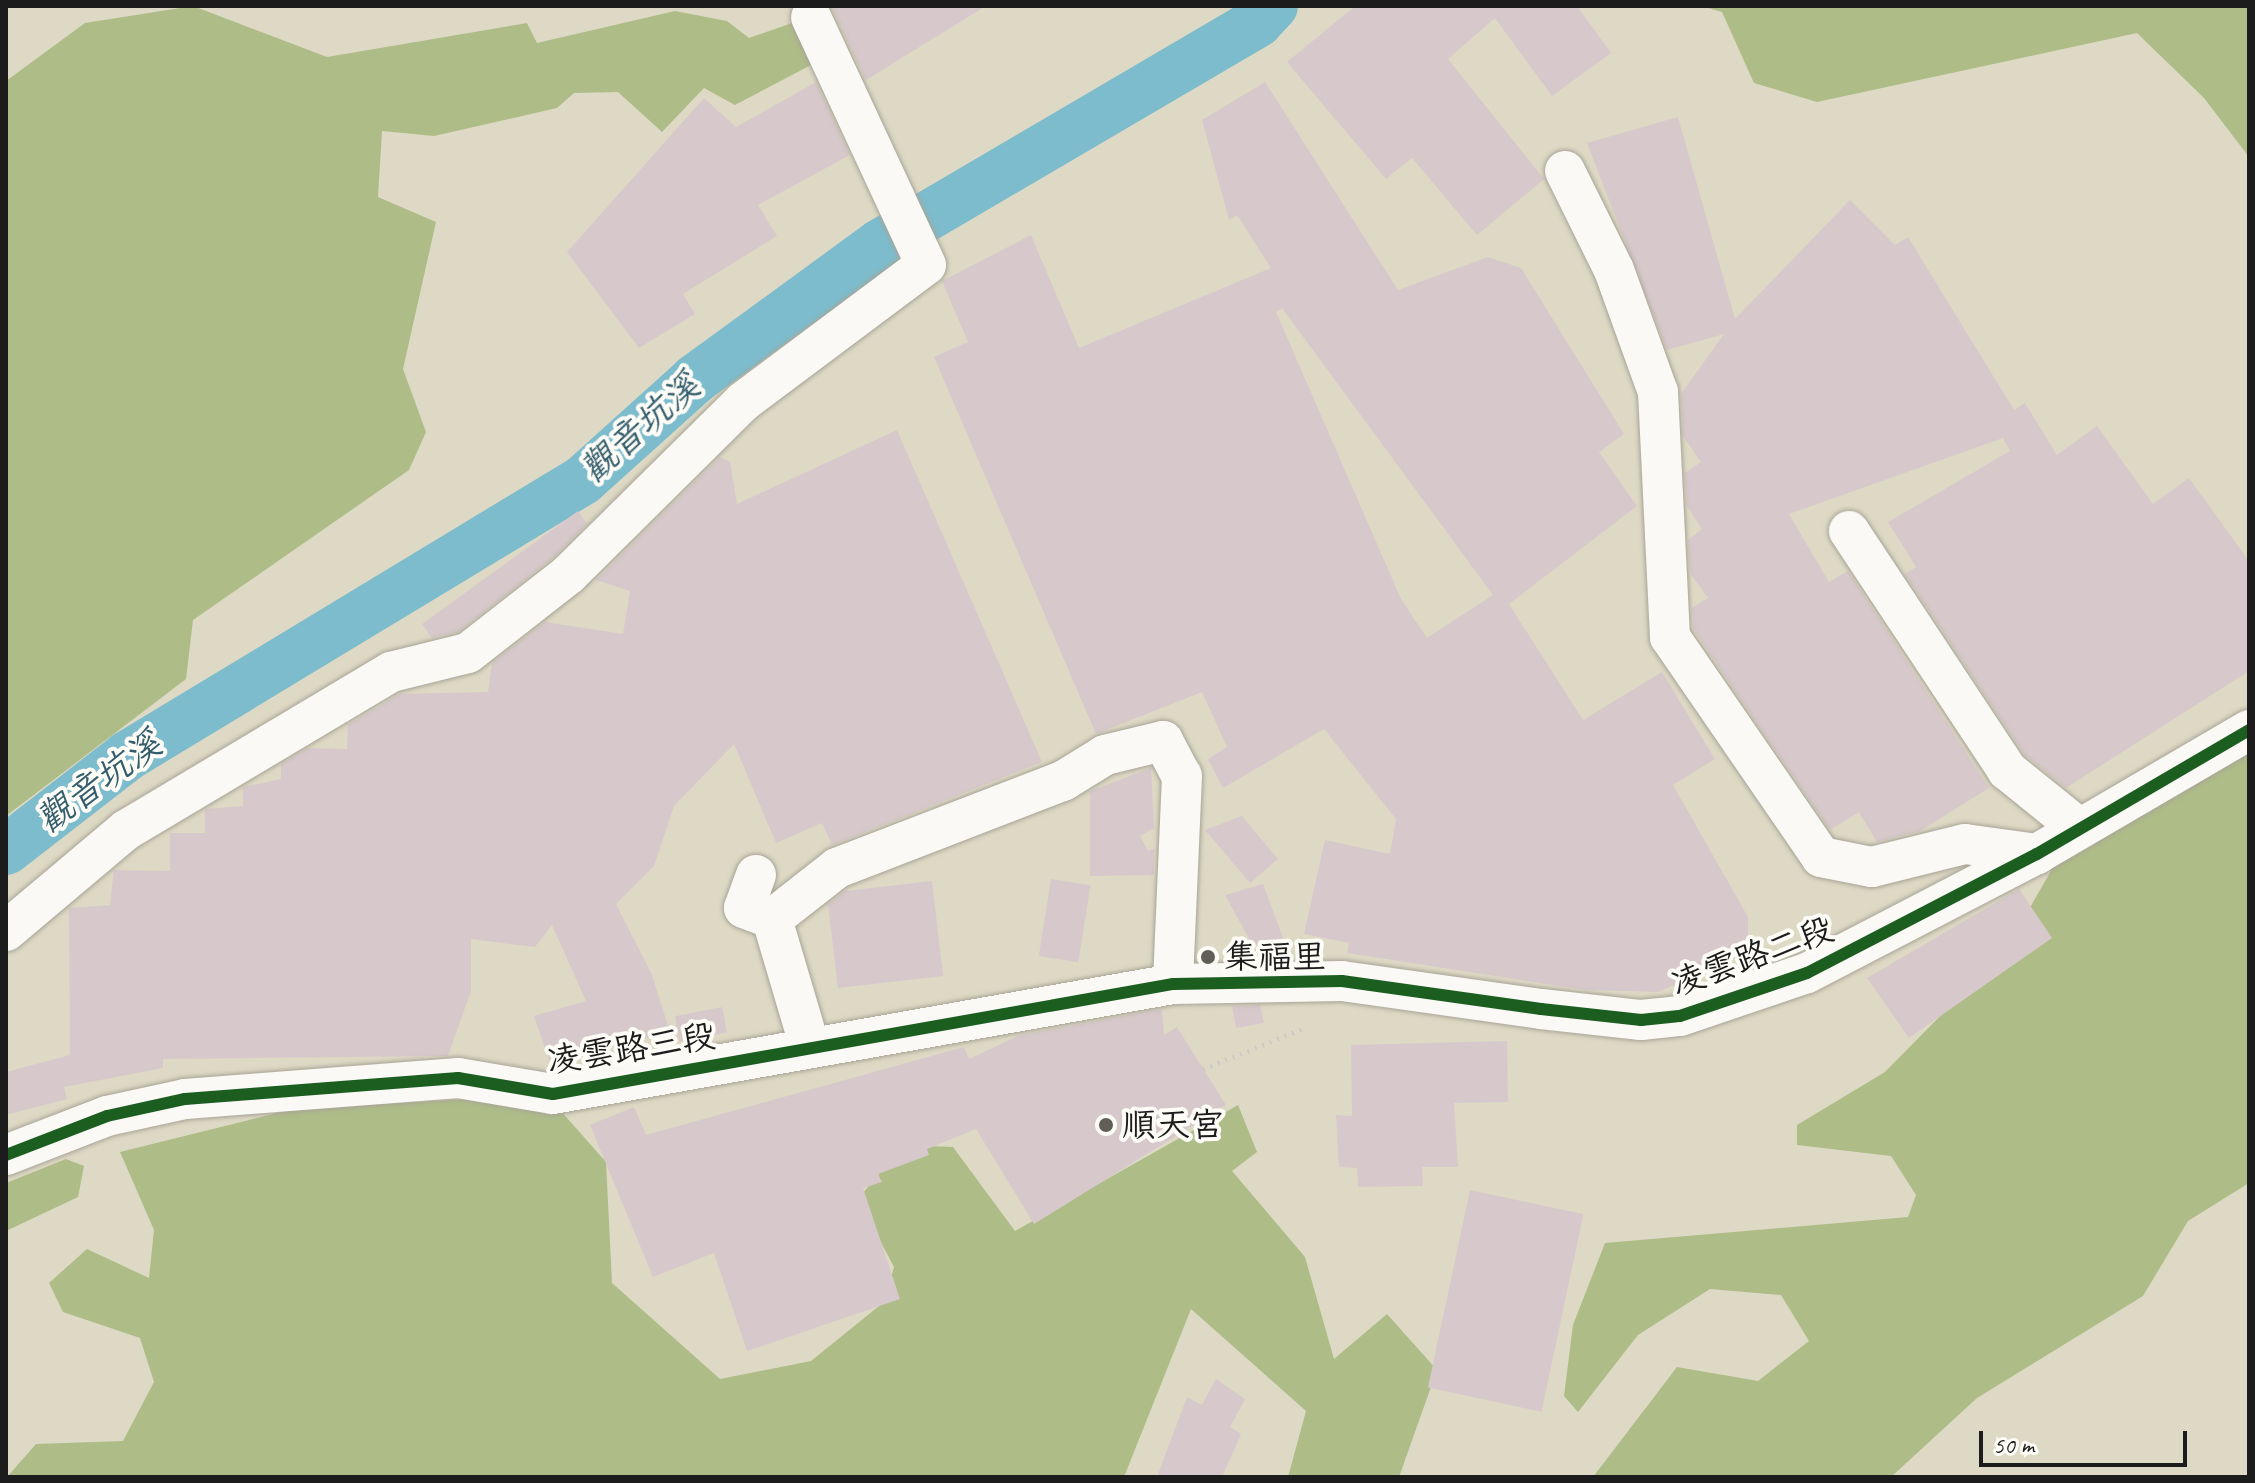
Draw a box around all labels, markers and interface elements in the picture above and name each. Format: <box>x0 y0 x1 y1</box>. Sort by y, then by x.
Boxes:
water label: 觀音坑溪 <box>571 364 709 492</box>
water label: 觀音坑溪 <box>28 722 170 842</box>
street label: 凌雲路二段 <box>1665 908 1839 1004</box>
place label: 集福里 <box>1224 937 1326 977</box>
marker: 集福里 <box>1199 948 1217 966</box>
street label: 凌雲路三段 <box>544 1015 718 1081</box>
place label: 順天宮 <box>1122 1105 1224 1145</box>
marker: 順天宮 <box>1097 1116 1115 1134</box>
scale bar <box>1983 1415 2191 1465</box>
text: 50 m <box>1993 1430 2034 1460</box>

